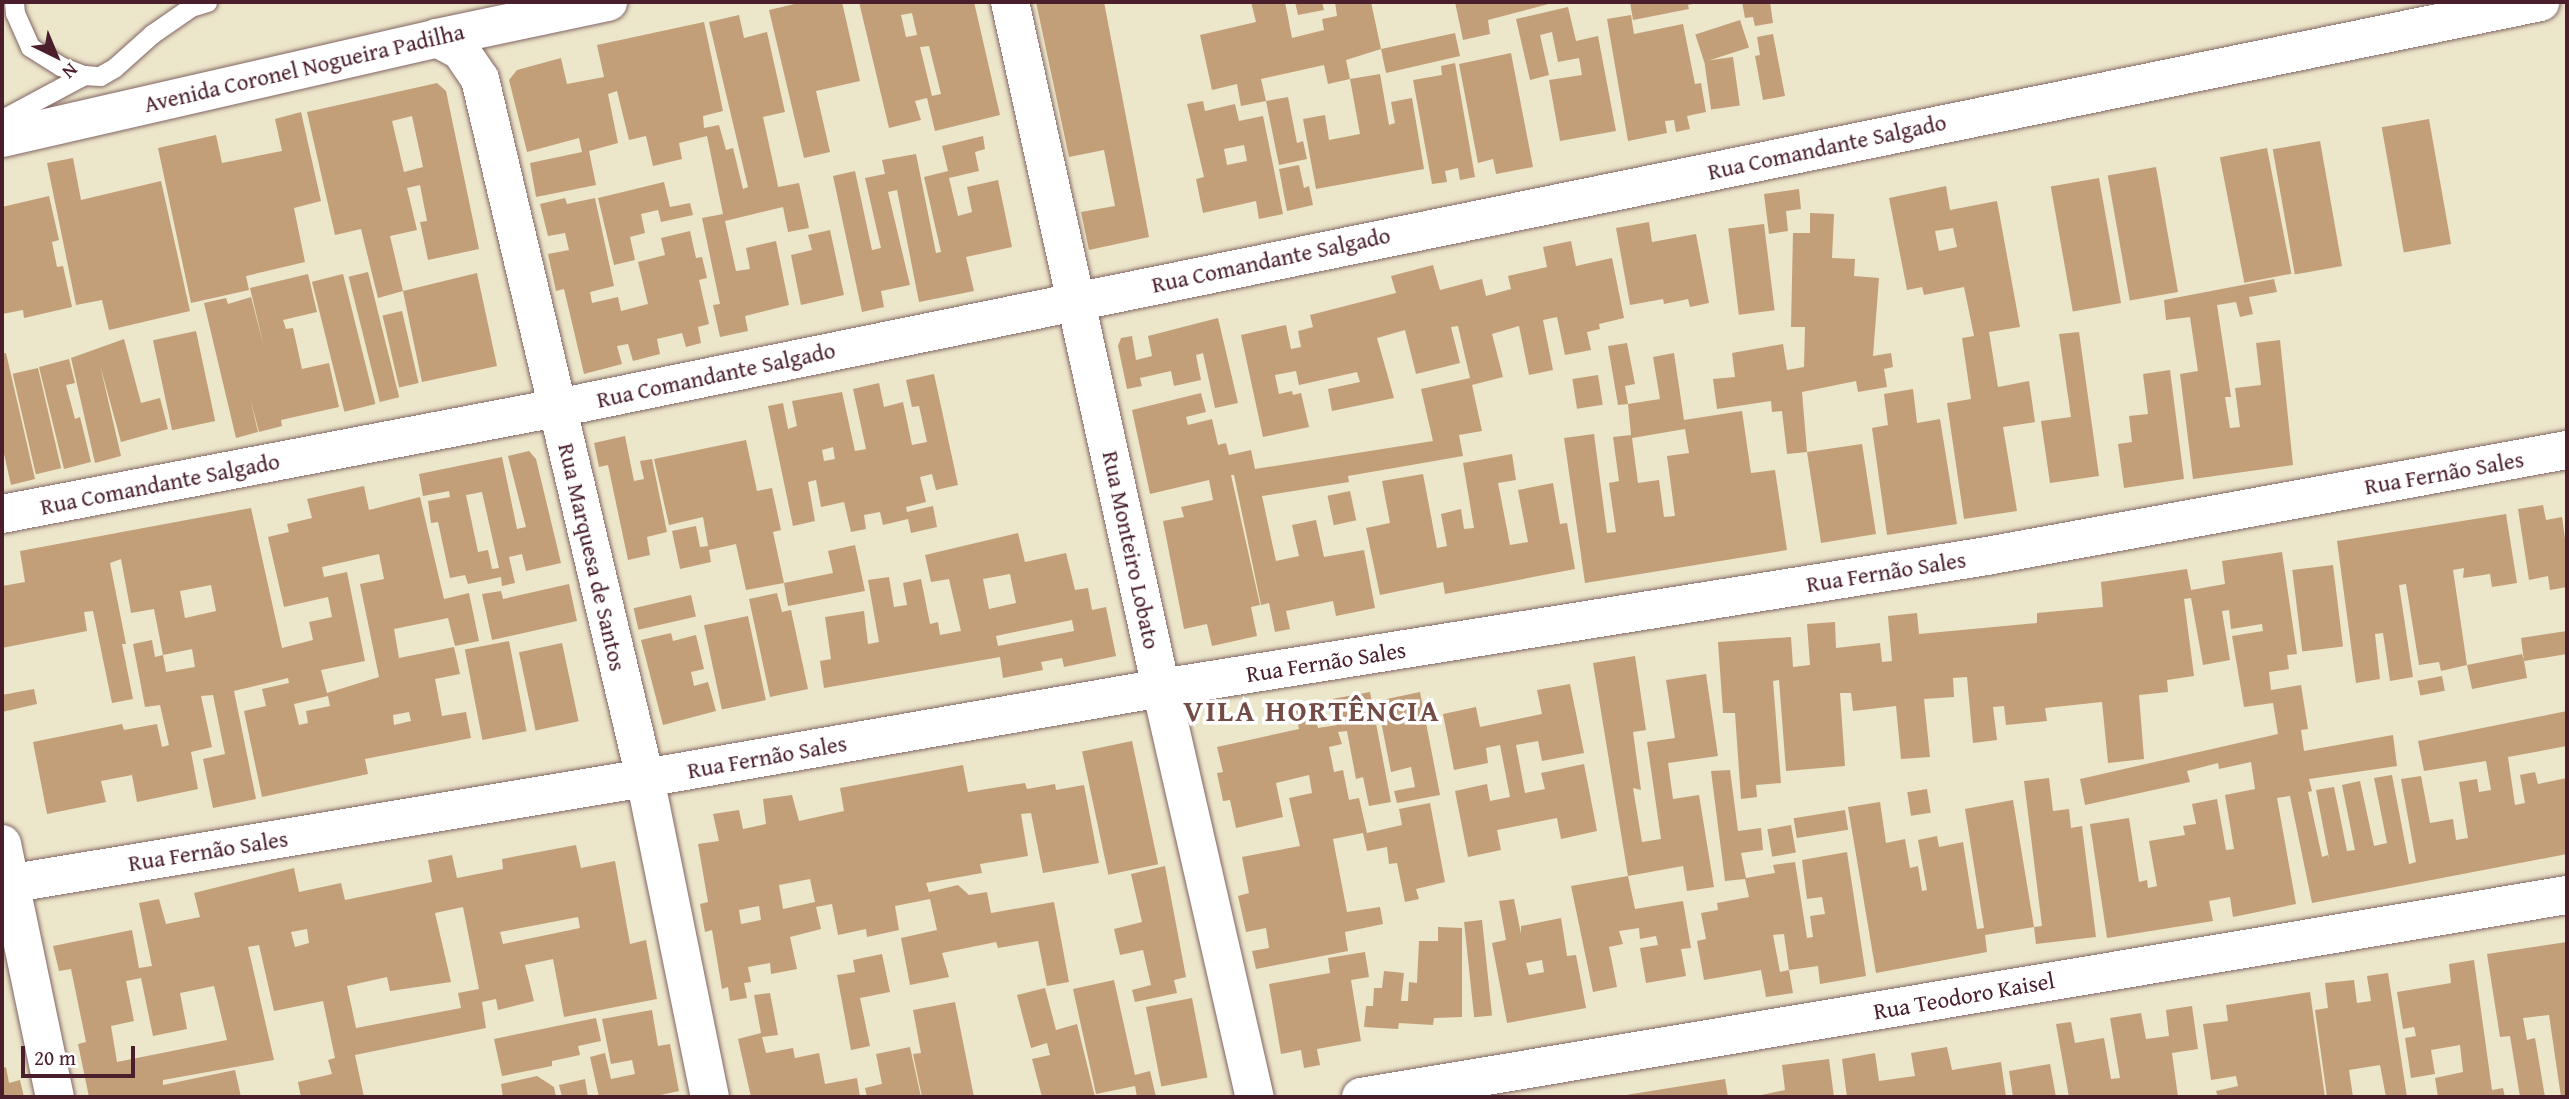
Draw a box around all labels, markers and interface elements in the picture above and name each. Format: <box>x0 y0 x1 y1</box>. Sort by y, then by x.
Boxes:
street label: Avenida Coronel Nogueira Padilha <box>141 18 467 118</box>
north arrow <box>21 21 91 91</box>
text: N <box>56 57 85 86</box>
street label: Rua Comandante Salgado <box>1705 108 1949 186</box>
street label: Rua Comandante Salgado <box>1149 221 1393 299</box>
street label: Rua Comandante Salgado <box>594 336 838 414</box>
street label: Rua Marquesa de Santos <box>552 440 632 674</box>
street label: Rua Fernão Sales <box>2362 445 2526 501</box>
street label: Rua Comandante Salgado <box>38 447 282 521</box>
street label: Rua Monteiro Lobato <box>1097 448 1165 652</box>
street label: Rua Fernão Sales <box>1804 546 1968 598</box>
street label: Rua Fernão Sales <box>1244 636 1408 688</box>
district label: VILA HORTÊNCIA <box>1185 692 1439 728</box>
street label: Rua Fernão Sales <box>685 729 849 785</box>
street label: Rua Fernão Sales <box>126 825 290 877</box>
street label: Rua Teodoro Kaisel <box>1871 966 2057 1026</box>
scale bar <box>24 1032 138 1076</box>
text: 20 m <box>34 1042 76 1073</box>

